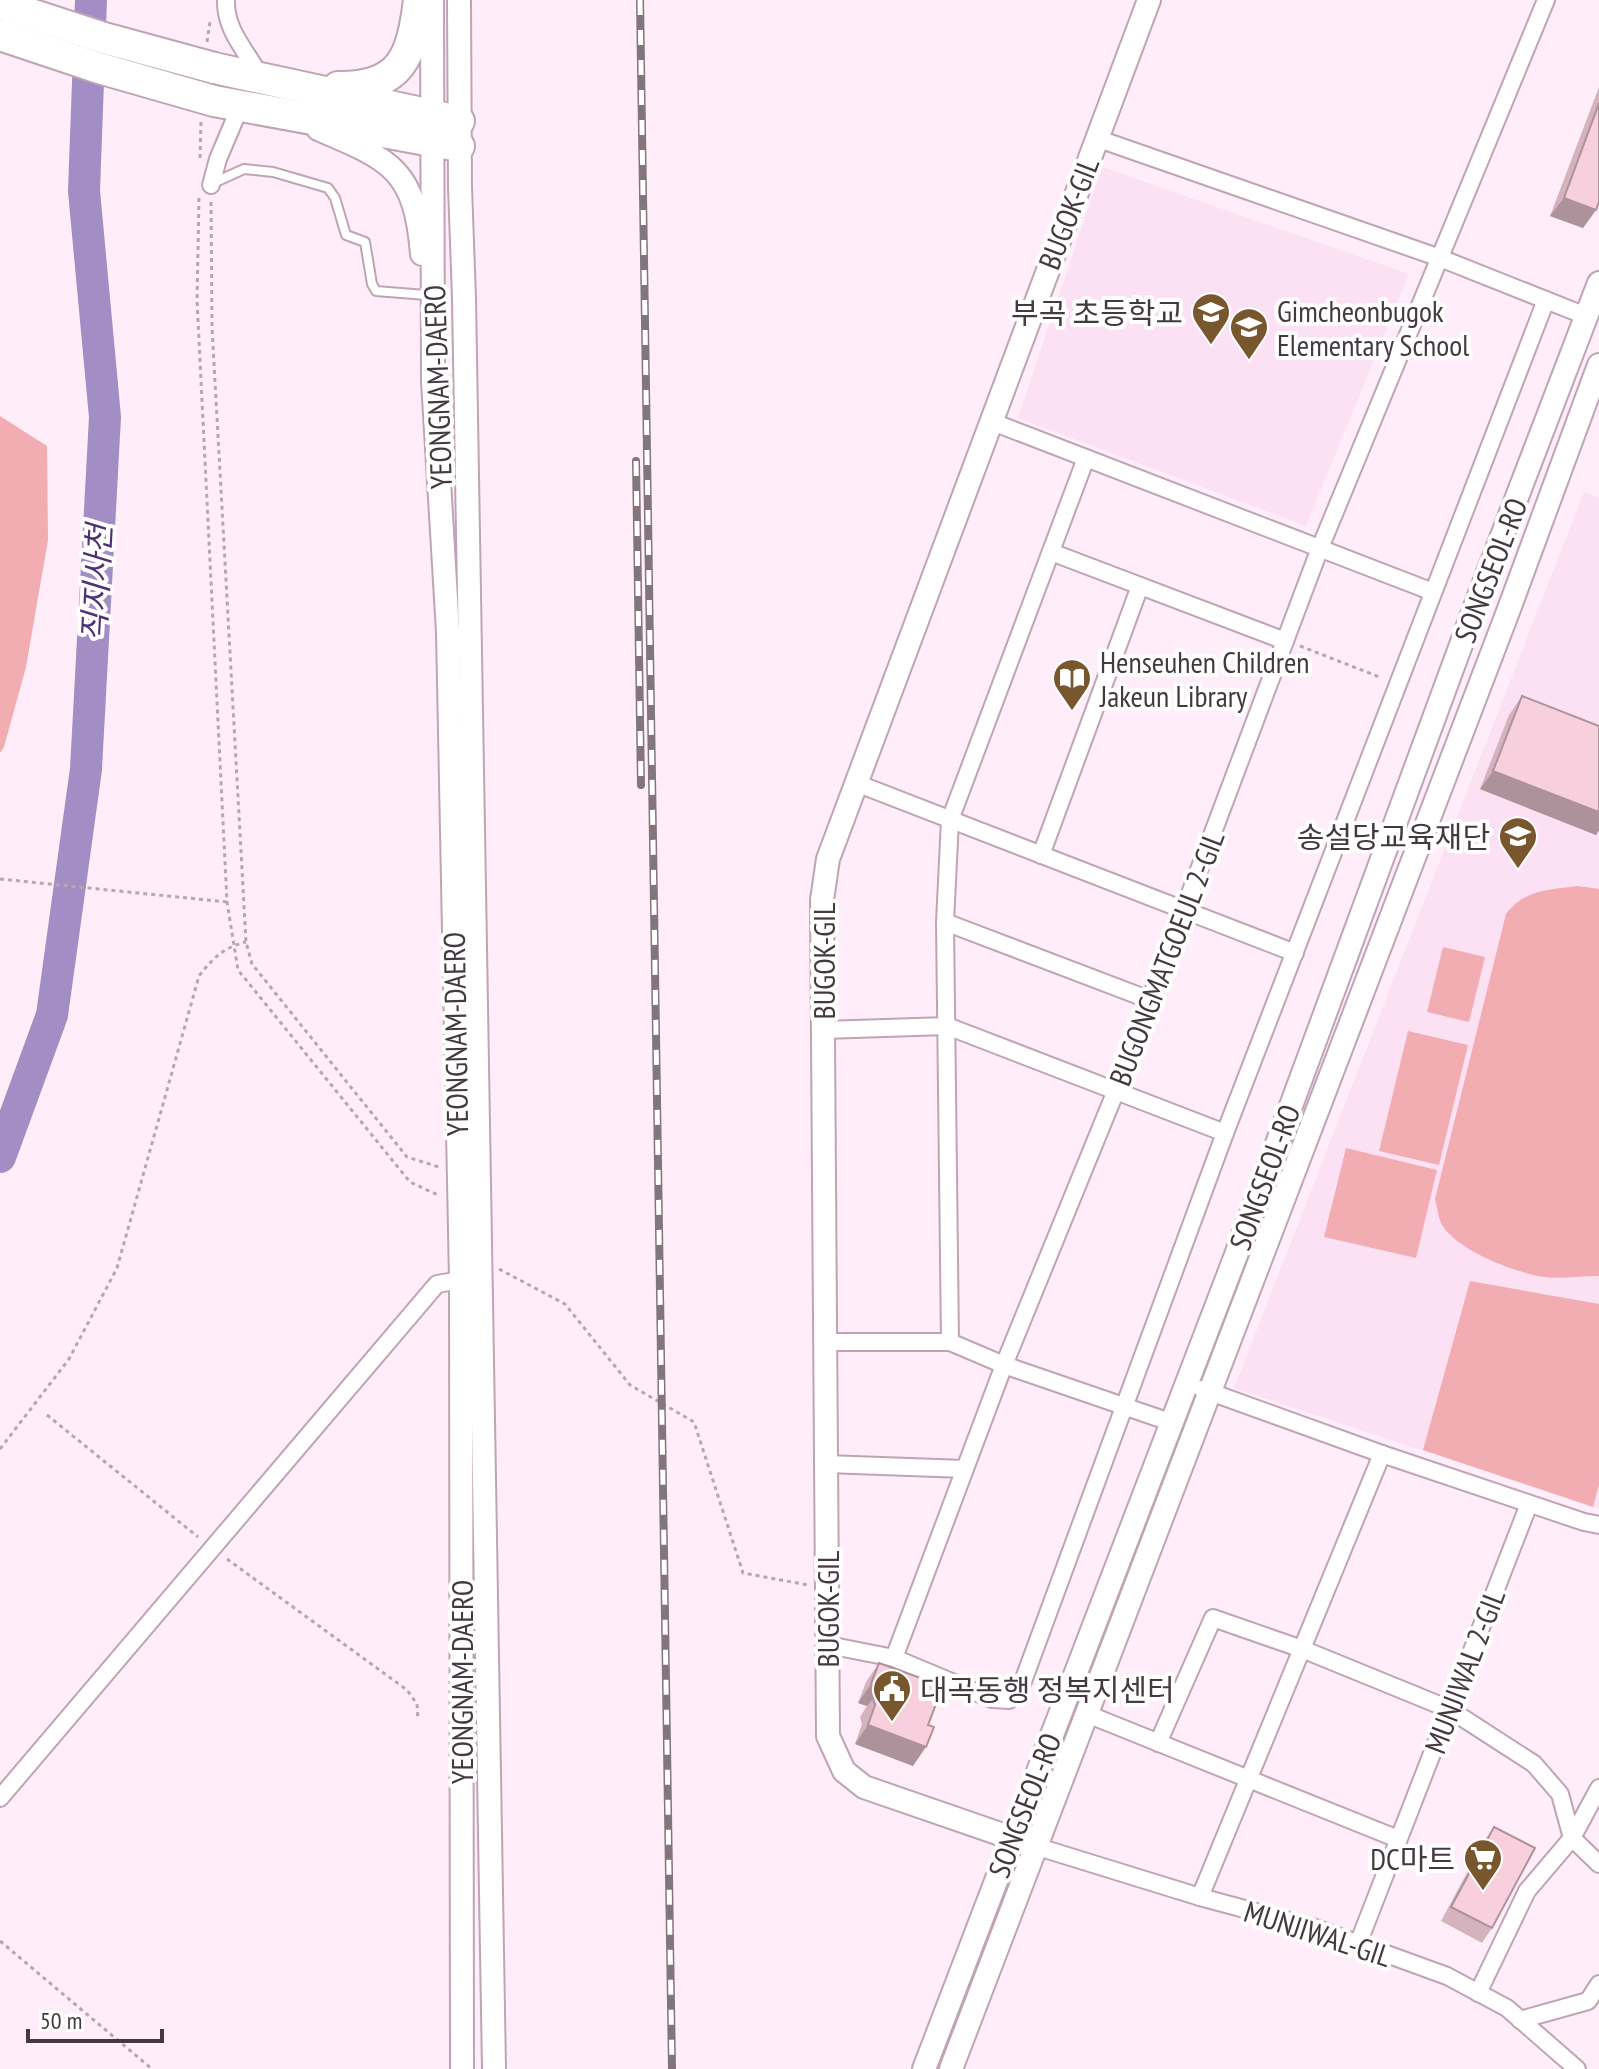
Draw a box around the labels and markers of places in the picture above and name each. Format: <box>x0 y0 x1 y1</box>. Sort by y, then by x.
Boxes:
school or university icon: 부곡 초등학교 <box>1190 291 1232 346</box>
place label: Gimcheonbugok Elementary School <box>1277 291 1469 364</box>
place label: 부곡 초등학교 <box>1011 293 1183 332</box>
school or university icon: Gimcheonbugok Elementary School <box>1228 306 1270 361</box>
place label: Henseuhen Children Jakeun Library <box>1099 642 1310 715</box>
library icon: Henseuhen Children Jakeun Library <box>1051 657 1093 712</box>
school or university icon: 송설당교육재단 <box>1497 815 1539 870</box>
place label: 송설당교육재단 <box>1297 817 1490 856</box>
public building icon: 대곡동행 정복지센터 <box>871 1668 913 1723</box>
place label: 대곡동행 정복지센터 <box>920 1670 1175 1709</box>
supermarket icon: DC마트 <box>1462 1837 1504 1892</box>
place label: DC마트 <box>1370 1839 1455 1878</box>

